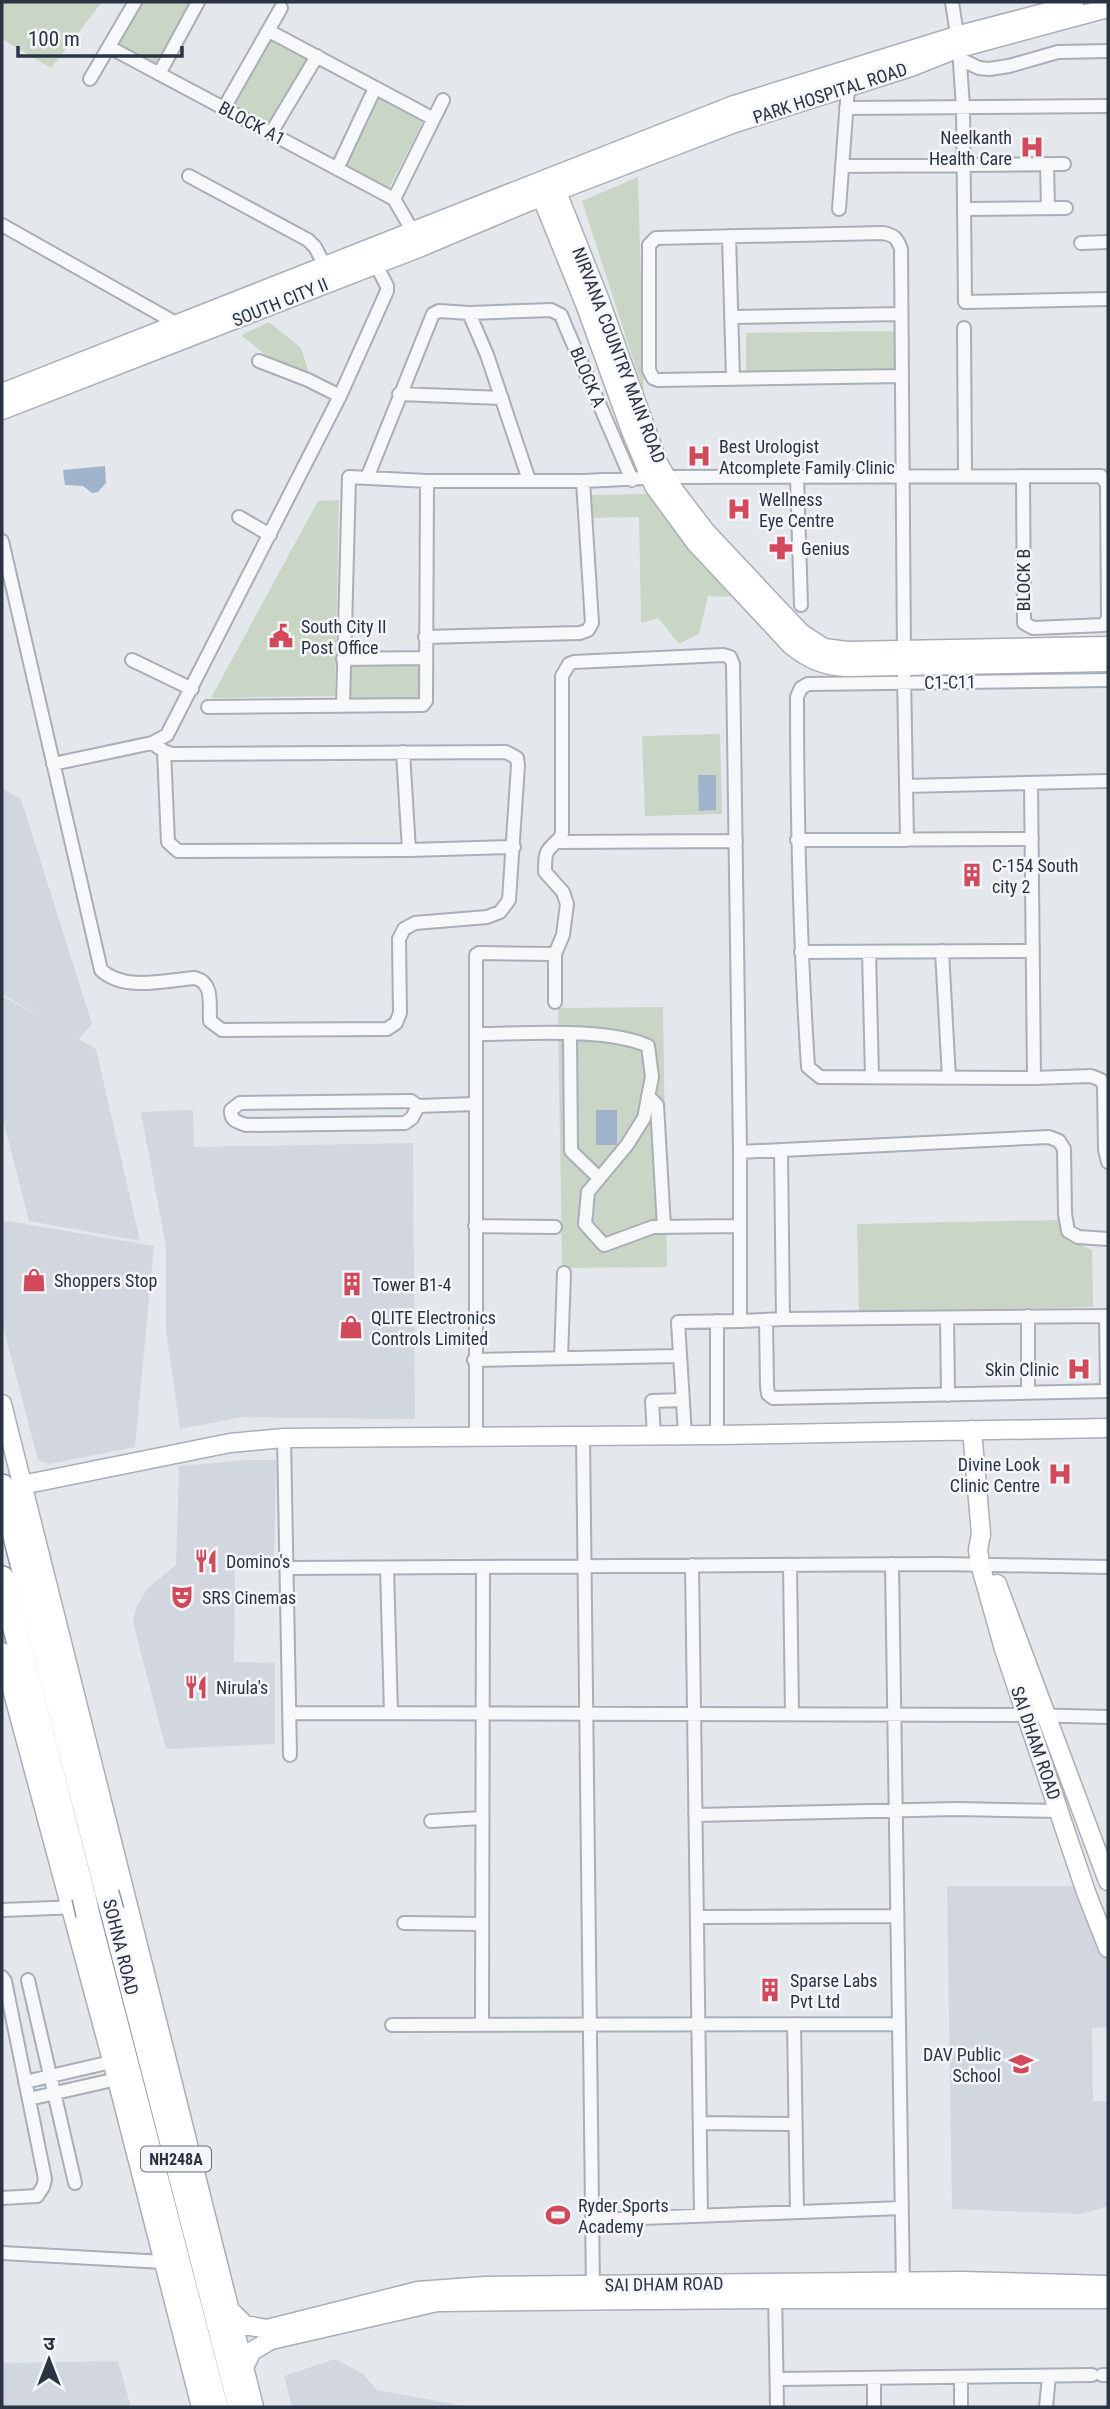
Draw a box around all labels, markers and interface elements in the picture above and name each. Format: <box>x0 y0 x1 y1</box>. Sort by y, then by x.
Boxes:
scale bar <box>18 14 182 58</box>
text: 100 m <box>28 27 80 51</box>
street label: PARK HOSPITAL ROAD <box>750 58 910 128</box>
street label: BLOCK A1 <box>215 97 289 149</box>
place label: Neelkanth Health Care <box>929 127 1012 169</box>
hospital icon: Neelkanth Health Care <box>1018 133 1046 161</box>
street label: NIRVANA COUNTRY MAIN ROAD <box>568 244 670 466</box>
street label: SOUTH CITY II <box>229 273 331 331</box>
street label: BLOCK A <box>566 344 610 411</box>
place label: Best Urologist Atcomplete Family Clinic <box>719 436 895 478</box>
hospital icon: Best Urologist Atcomplete Family Clinic <box>685 442 713 470</box>
place label: Wellness Eye Centre <box>759 489 834 531</box>
hospital icon: Wellness Eye Centre <box>725 495 753 523</box>
pharmacy icon: Genius <box>767 534 795 562</box>
place label: Genius <box>801 538 850 559</box>
street label: BLOCK B <box>1013 549 1034 611</box>
place label: South City II Post Office <box>301 616 387 658</box>
public building icon: South City II Post Office <box>267 622 295 650</box>
street label: C1-C11 <box>924 671 976 693</box>
place label: C-154 South city 2 <box>992 855 1079 897</box>
building icon: C-154 South city 2 <box>958 861 986 889</box>
shop icon: Shoppers Stop <box>20 1266 48 1294</box>
place label: Shoppers Stop <box>54 1270 158 1291</box>
building icon: Tower B1-4 <box>338 1270 366 1298</box>
place label: Tower B1-4 <box>372 1274 451 1295</box>
place label: QLITE Electronics Controls Limited <box>371 1307 496 1349</box>
shop icon: QLITE Electronics Controls Limited <box>337 1313 365 1341</box>
hospital icon: Skin Clinic <box>1065 1355 1093 1383</box>
place label: Skin Clinic <box>985 1359 1059 1380</box>
place label: Divine Look Clinic Centre <box>950 1454 1040 1496</box>
hospital icon: Divine Look Clinic Centre <box>1046 1460 1074 1488</box>
restaurant icon: Domino's <box>192 1547 220 1575</box>
place label: Domino's <box>226 1551 290 1572</box>
theatre icon: SRS Cinemas <box>168 1583 196 1611</box>
place label: SRS Cinemas <box>202 1587 296 1608</box>
restaurant icon: Nirula's <box>182 1673 210 1701</box>
place label: Nirula's <box>216 1677 268 1698</box>
street label: SAI DHAM ROAD <box>1007 1683 1065 1803</box>
street label: SOHNA ROAD <box>99 1897 143 1997</box>
place label: Sparse Labs Pvt Ltd <box>790 1970 877 2012</box>
building icon: Sparse Labs Pvt Ltd <box>756 1976 784 2004</box>
place label: DAV Public School <box>923 2044 1001 2086</box>
school or university icon: DAV Public School <box>1007 2050 1035 2078</box>
road number: NH248A <box>141 2146 211 2172</box>
place label: Ryder Sports Academy <box>578 2195 669 2237</box>
sports icon: Ryder Sports Academy <box>544 2201 572 2229</box>
street label: SAI DHAM ROAD <box>604 2272 724 2296</box>
north arrow <box>14 2325 84 2395</box>
text: उ <box>43 2332 55 2355</box>

